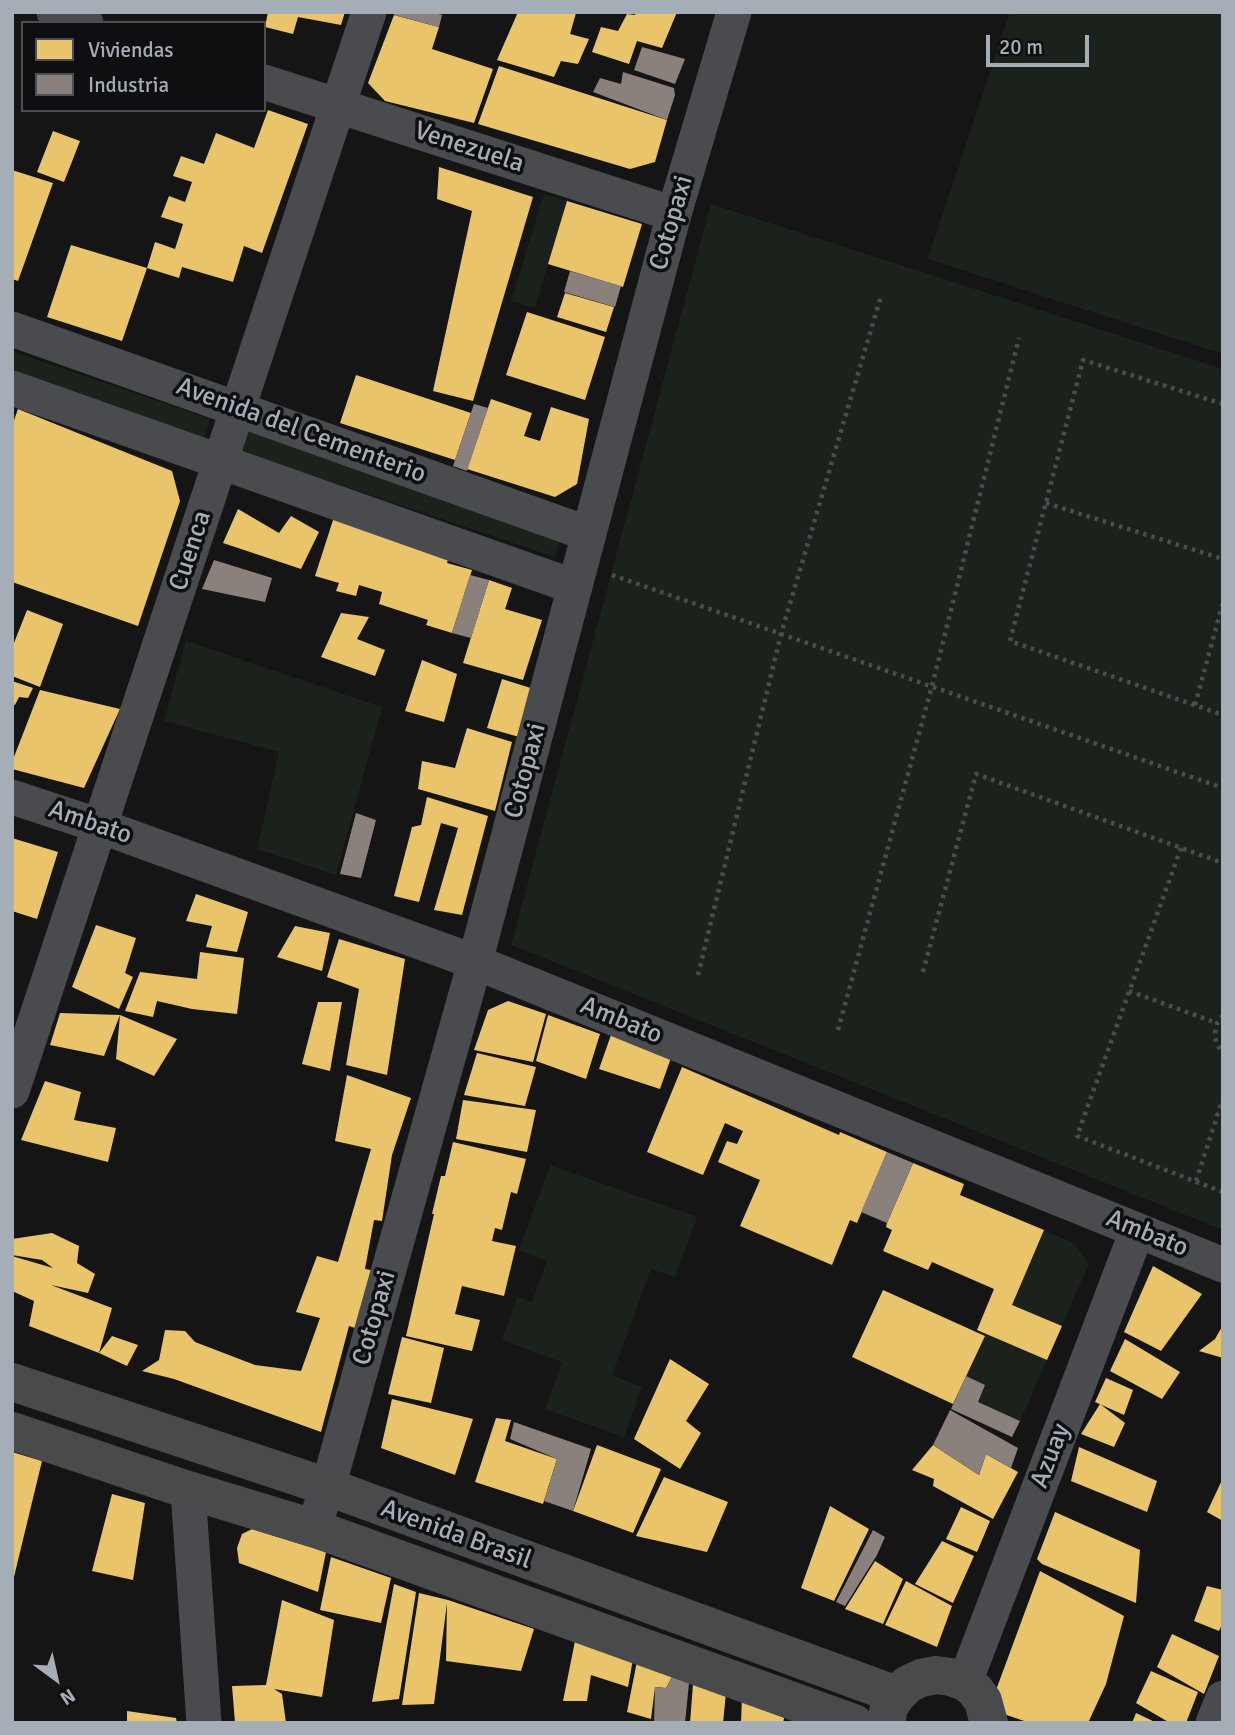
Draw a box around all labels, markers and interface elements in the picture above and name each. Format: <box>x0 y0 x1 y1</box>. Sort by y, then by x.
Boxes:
legend <box>21 21 266 112</box>
scale bar <box>990 21 1093 65</box>
text: 20 m <box>999 34 1043 60</box>
text: Viviendas <box>88 37 173 63</box>
text: Industria <box>88 72 169 98</box>
street label: Venezuela <box>410 116 528 180</box>
street label: Cotopaxi <box>644 172 700 274</box>
street label: Avenida del Cementerio <box>172 371 430 491</box>
street label: Cuenca <box>163 507 219 595</box>
street label: Cotopaxi <box>498 720 554 822</box>
street label: Ambato <box>44 794 136 852</box>
street label: Ambato <box>575 990 667 1052</box>
street label: Ambato <box>1101 1203 1193 1265</box>
street label: Cotopaxi <box>347 1267 403 1369</box>
street label: Azuay <box>1024 1419 1078 1493</box>
street label: Avenida Brasil <box>376 1493 536 1577</box>
north arrow <box>21 1644 91 1714</box>
text: N <box>55 1683 80 1710</box>

